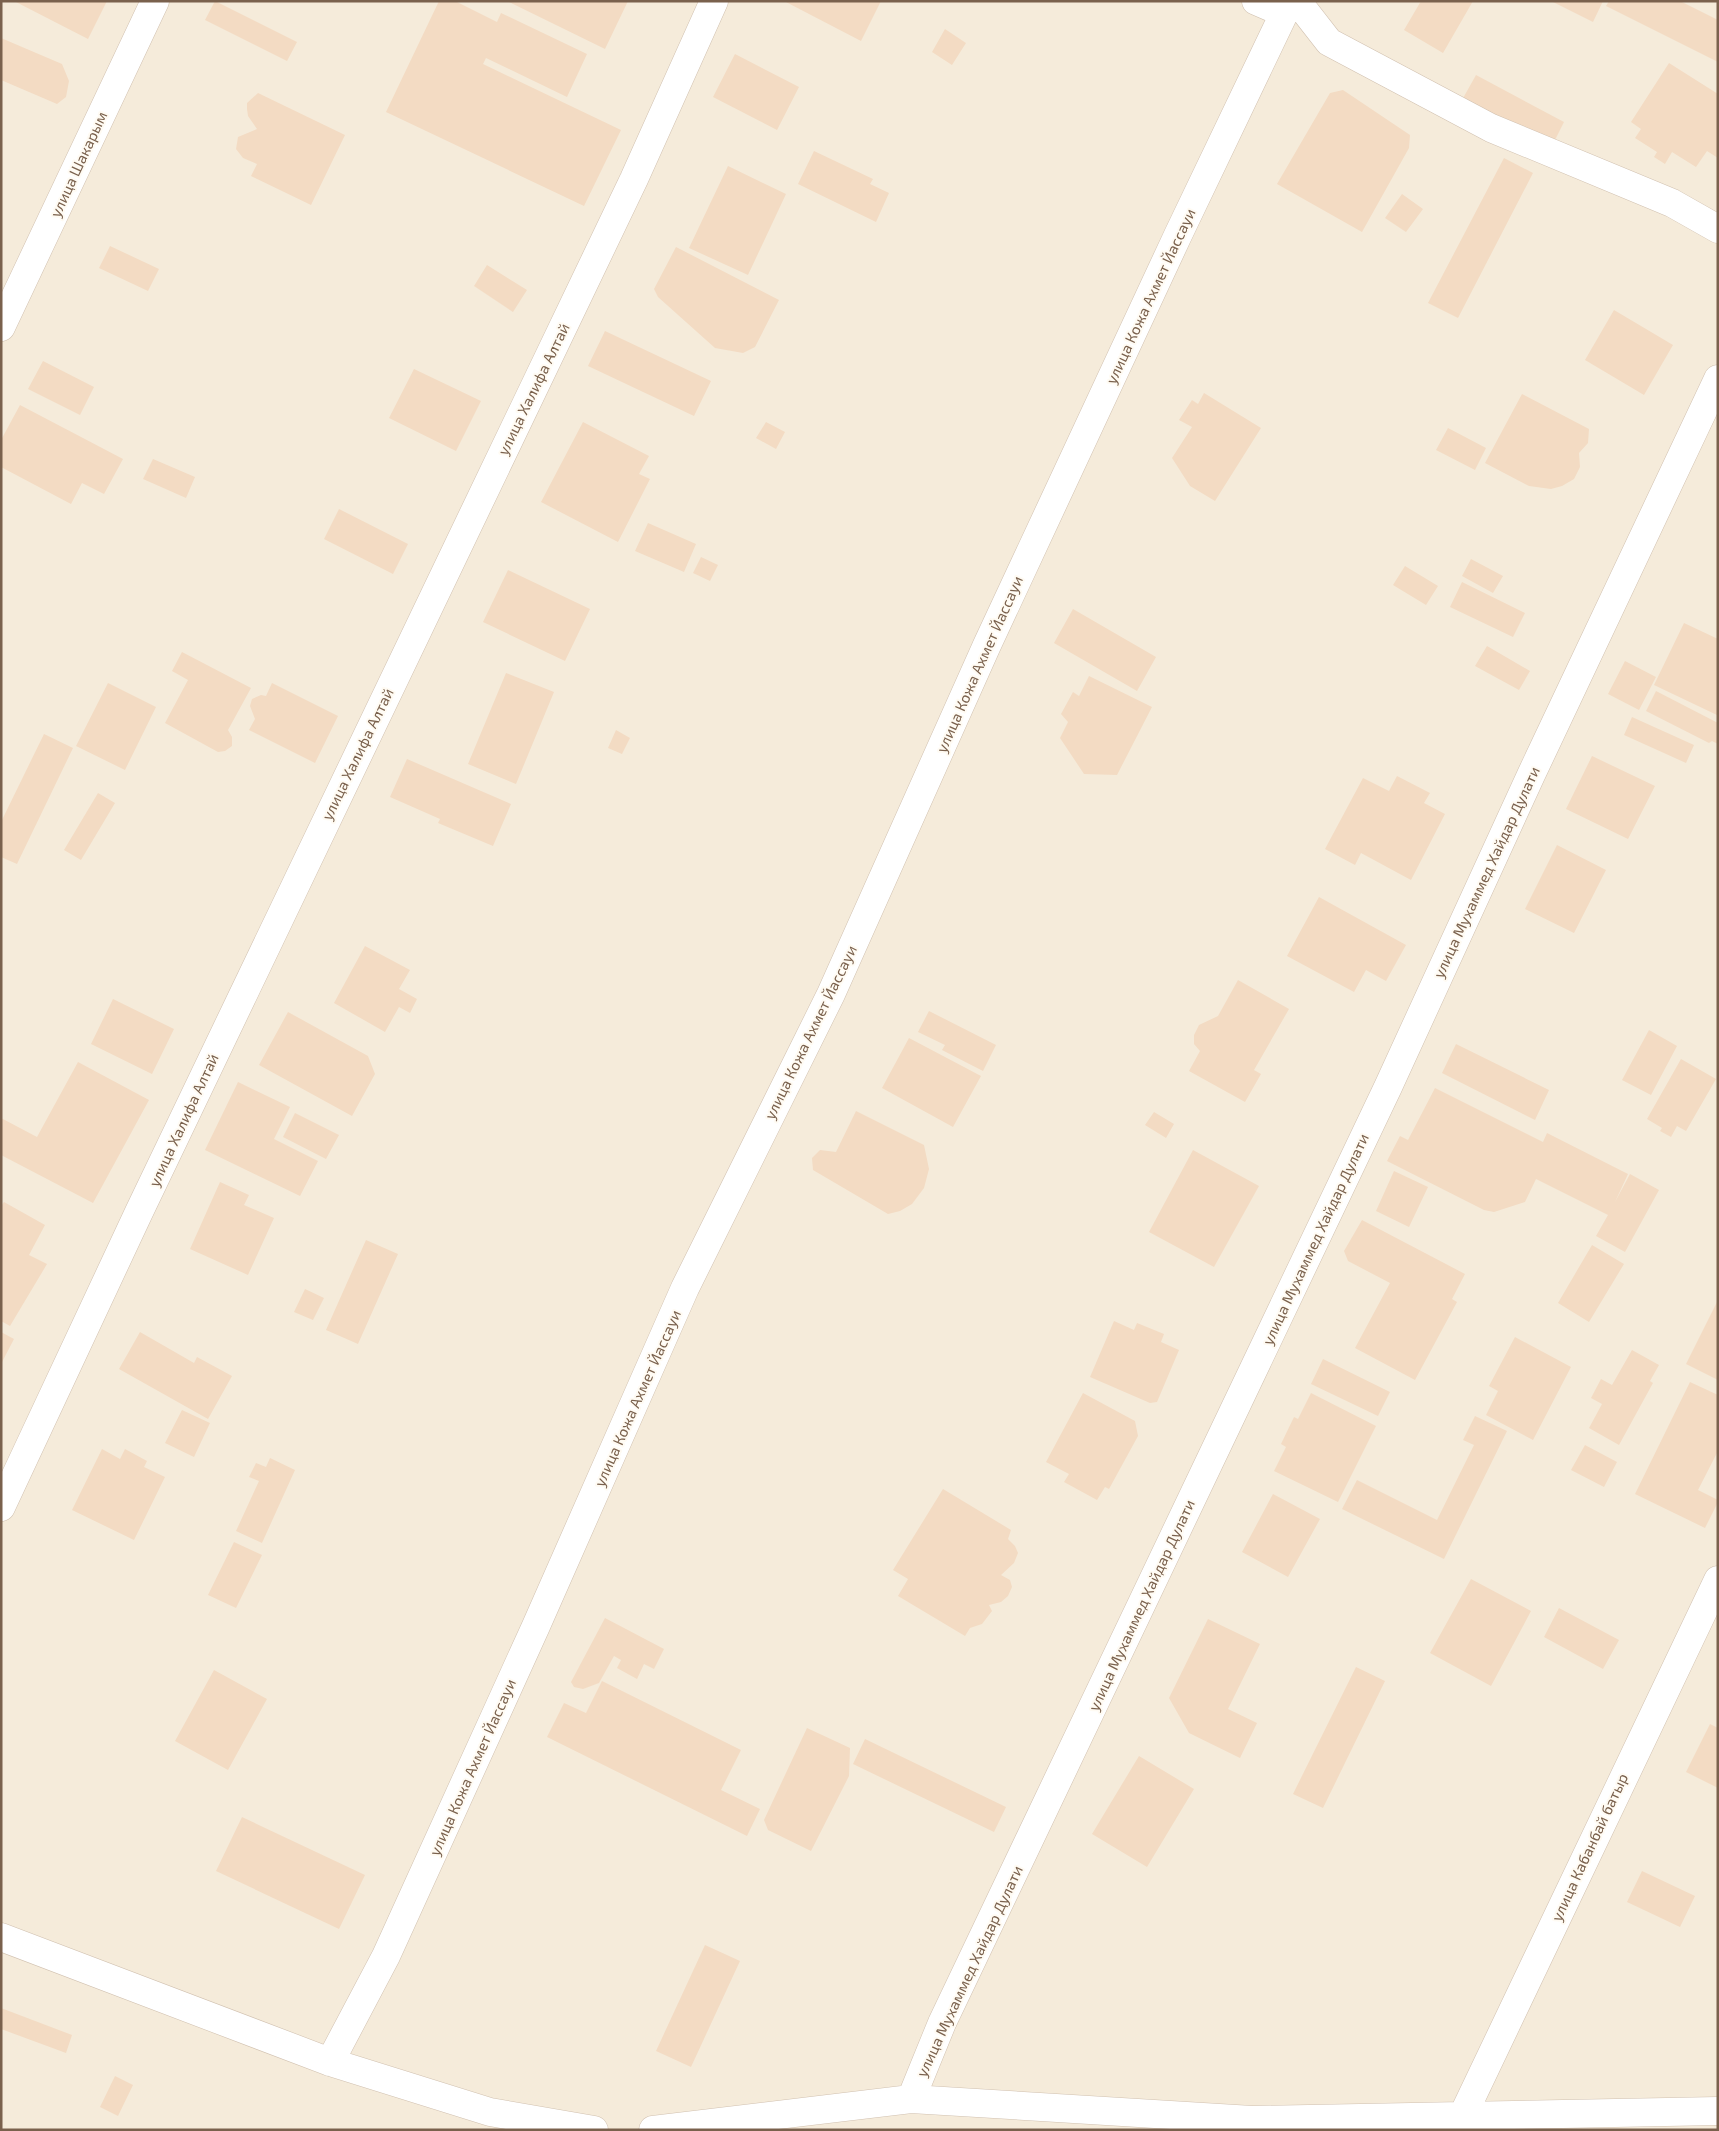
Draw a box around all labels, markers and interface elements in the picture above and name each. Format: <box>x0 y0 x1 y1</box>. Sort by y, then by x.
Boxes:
street label: улица Шакарым <box>46 108 111 220</box>
street label: улица Кожа Ахмет Йассауи <box>1101 205 1200 387</box>
street label: улица Халифа Алтай <box>493 320 574 458</box>
street label: улица Кожа Ахмет Йассауи <box>932 573 1027 756</box>
street label: улица Халифа Алтай <box>317 685 398 823</box>
street label: улица Мухаммед Хайдар Дулати <box>1429 763 1544 981</box>
street label: улица Кожа Ахмет Йассауи <box>760 942 861 1122</box>
street label: улица Халифа Алтай <box>144 1051 223 1190</box>
street label: улица Мухаммед Хайдар Дулати <box>1258 1130 1373 1348</box>
street label: улица Кожа Ахмет Йассауи <box>590 1307 685 1490</box>
street label: улица Мухаммед Хайдар Дулати <box>1084 1496 1199 1714</box>
street label: улица Кожа Ахмет Йассауи <box>425 1676 520 1859</box>
street label: улица Кабанбай батыр <box>1547 1770 1632 1924</box>
street label: улица Мухаммед Хайдар Дулати <box>912 1862 1027 2080</box>

